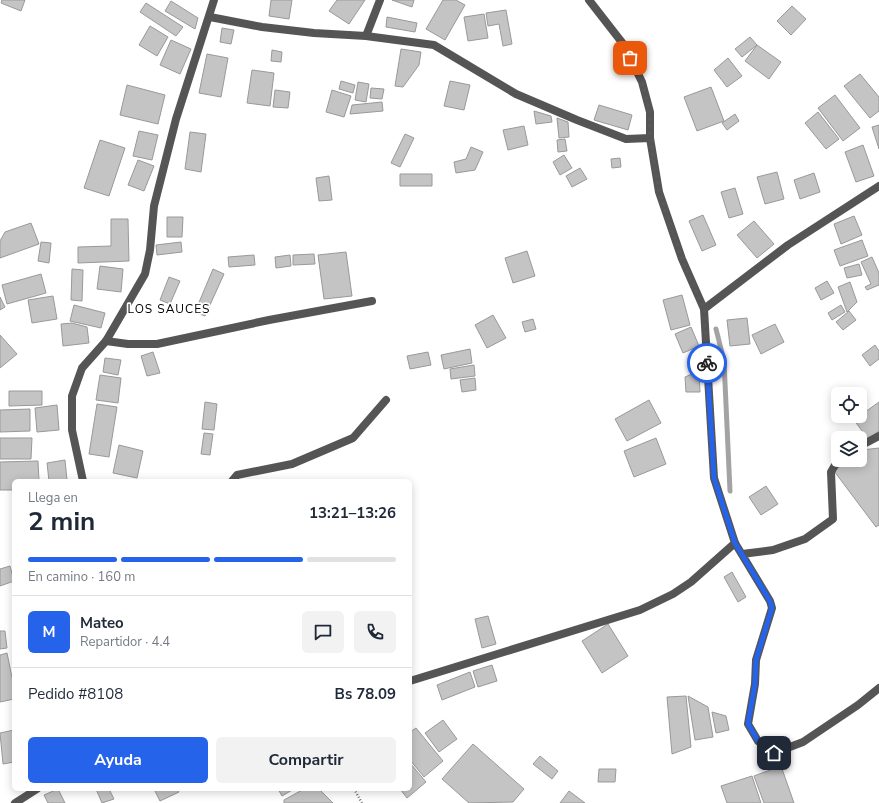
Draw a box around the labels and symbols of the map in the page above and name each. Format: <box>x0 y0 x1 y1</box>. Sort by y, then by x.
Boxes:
pin <box>613 41 647 75</box>
district label: LOS SAUCES <box>128 301 210 317</box>
courier <box>687 343 727 383</box>
pin <box>757 736 791 770</box>

